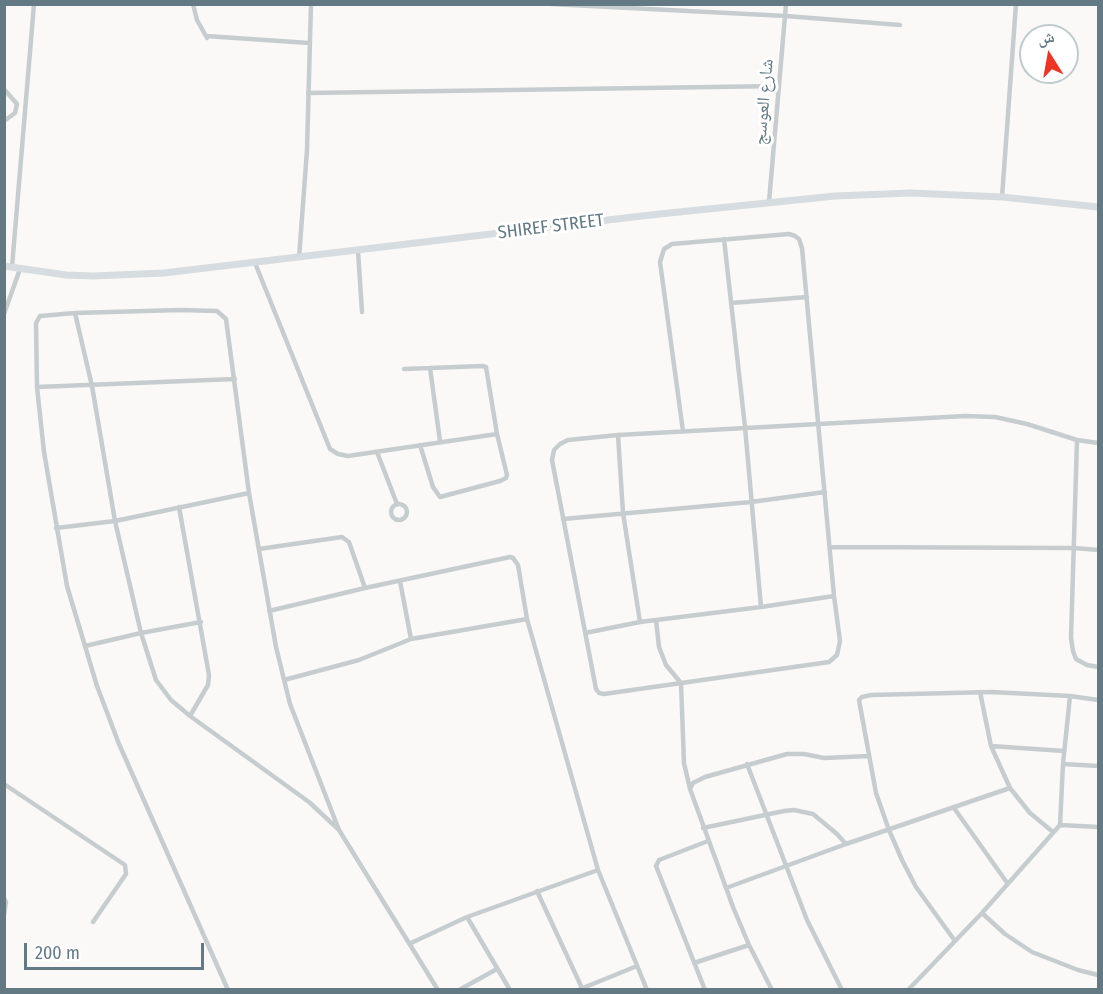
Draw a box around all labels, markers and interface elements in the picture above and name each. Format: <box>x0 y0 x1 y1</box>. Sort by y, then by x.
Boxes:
north arrow <box>1019 24 1079 84</box>
text: ش <box>1036 27 1056 49</box>
street label: شارع العوسج <box>749 58 779 146</box>
street label: SHIREF STREET <box>497 210 605 244</box>
scale bar <box>27 931 207 969</box>
text: 200 m <box>35 942 80 964</box>

